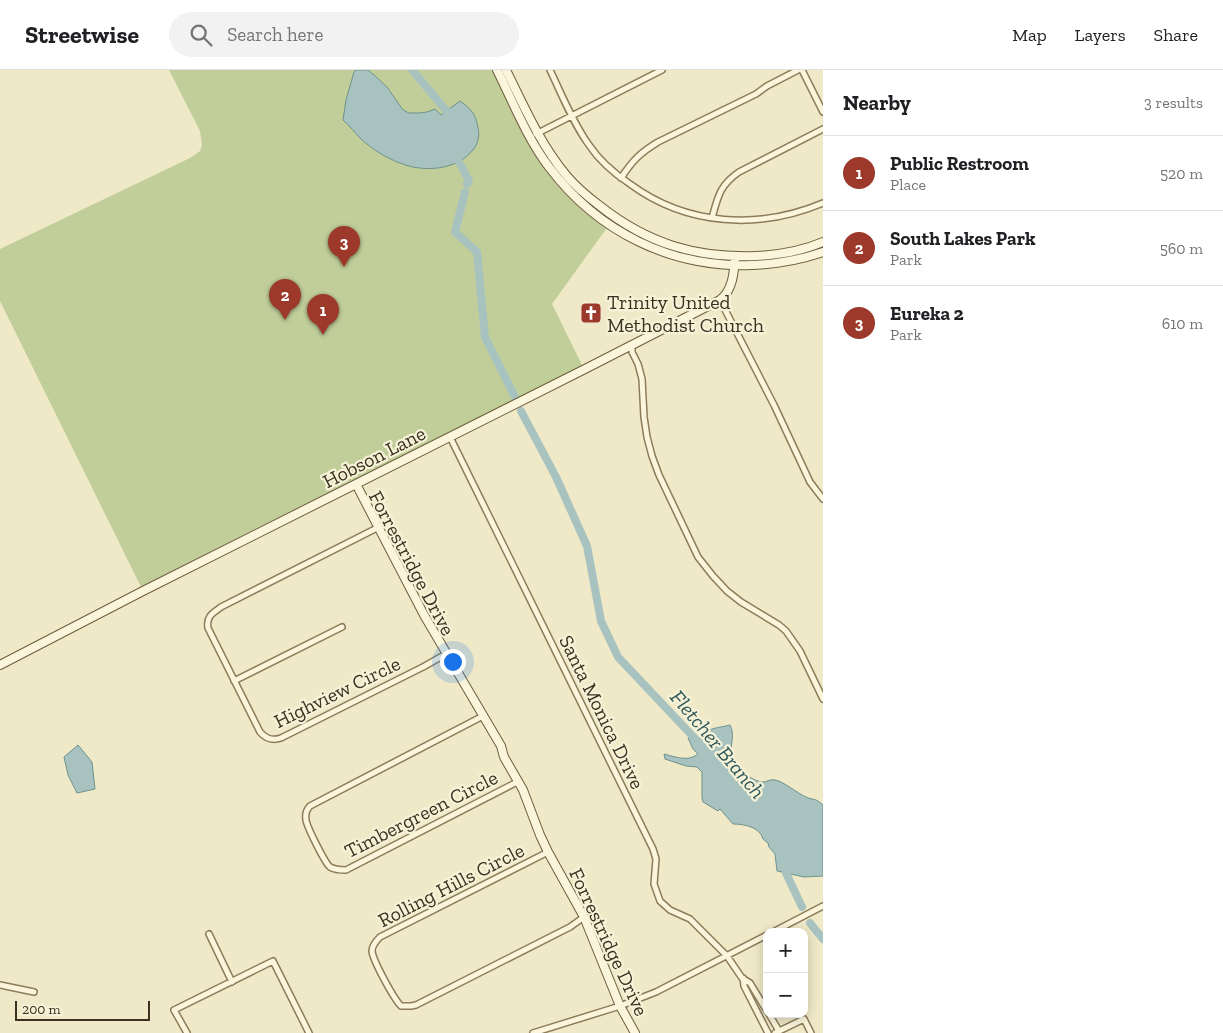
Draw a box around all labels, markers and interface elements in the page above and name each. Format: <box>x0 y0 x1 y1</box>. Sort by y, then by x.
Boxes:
search box <box>169 12 519 57</box>
text: Streetwise <box>25 20 139 49</box>
icon: search <box>187 21 215 49</box>
text: Search here <box>227 23 323 46</box>
text: Map <box>1012 24 1047 46</box>
text: Layers <box>1075 24 1126 46</box>
text: Share <box>1154 24 1198 46</box>
text: Nearby <box>843 90 911 115</box>
text: 3 results <box>1144 93 1203 112</box>
text: Public Restroom <box>890 152 1029 175</box>
text: 1 <box>856 164 862 183</box>
text: 520 m <box>1160 164 1203 183</box>
text: Place <box>890 175 926 194</box>
pin: 3 <box>328 226 360 267</box>
text: South Lakes Park <box>890 227 1035 250</box>
text: 2 <box>855 239 863 258</box>
text: 560 m <box>1160 239 1203 258</box>
text: Park <box>890 250 922 269</box>
pin: 2 <box>269 279 301 320</box>
place label: Trinity United Methodist Church <box>607 290 765 337</box>
pin: 1 <box>307 294 339 335</box>
church icon: Trinity United Methodist Church <box>579 301 603 325</box>
text: Eureka 2 <box>890 302 964 325</box>
text: 3 <box>855 314 863 333</box>
text: 610 m <box>1162 314 1203 333</box>
text: Park <box>890 325 922 344</box>
street label: Hobson Lane <box>319 421 429 493</box>
street label: Forrestridge Drive <box>364 487 460 639</box>
street label: Santa Monica Drive <box>554 631 650 793</box>
your location <box>440 649 466 675</box>
street label: Highview Circle <box>270 651 404 733</box>
water label: Fletcher Branch <box>665 685 771 803</box>
street label: Timbergreen Circle <box>340 765 502 863</box>
street label: Rolling Hills Circle <box>374 838 528 932</box>
street label: Forrestridge Drive <box>564 864 654 1020</box>
map controls <box>763 928 808 1018</box>
button: + <box>763 928 808 973</box>
button: − <box>763 973 808 1018</box>
scale bar <box>15 998 150 1021</box>
text: 200 m <box>22 1001 61 1018</box>

